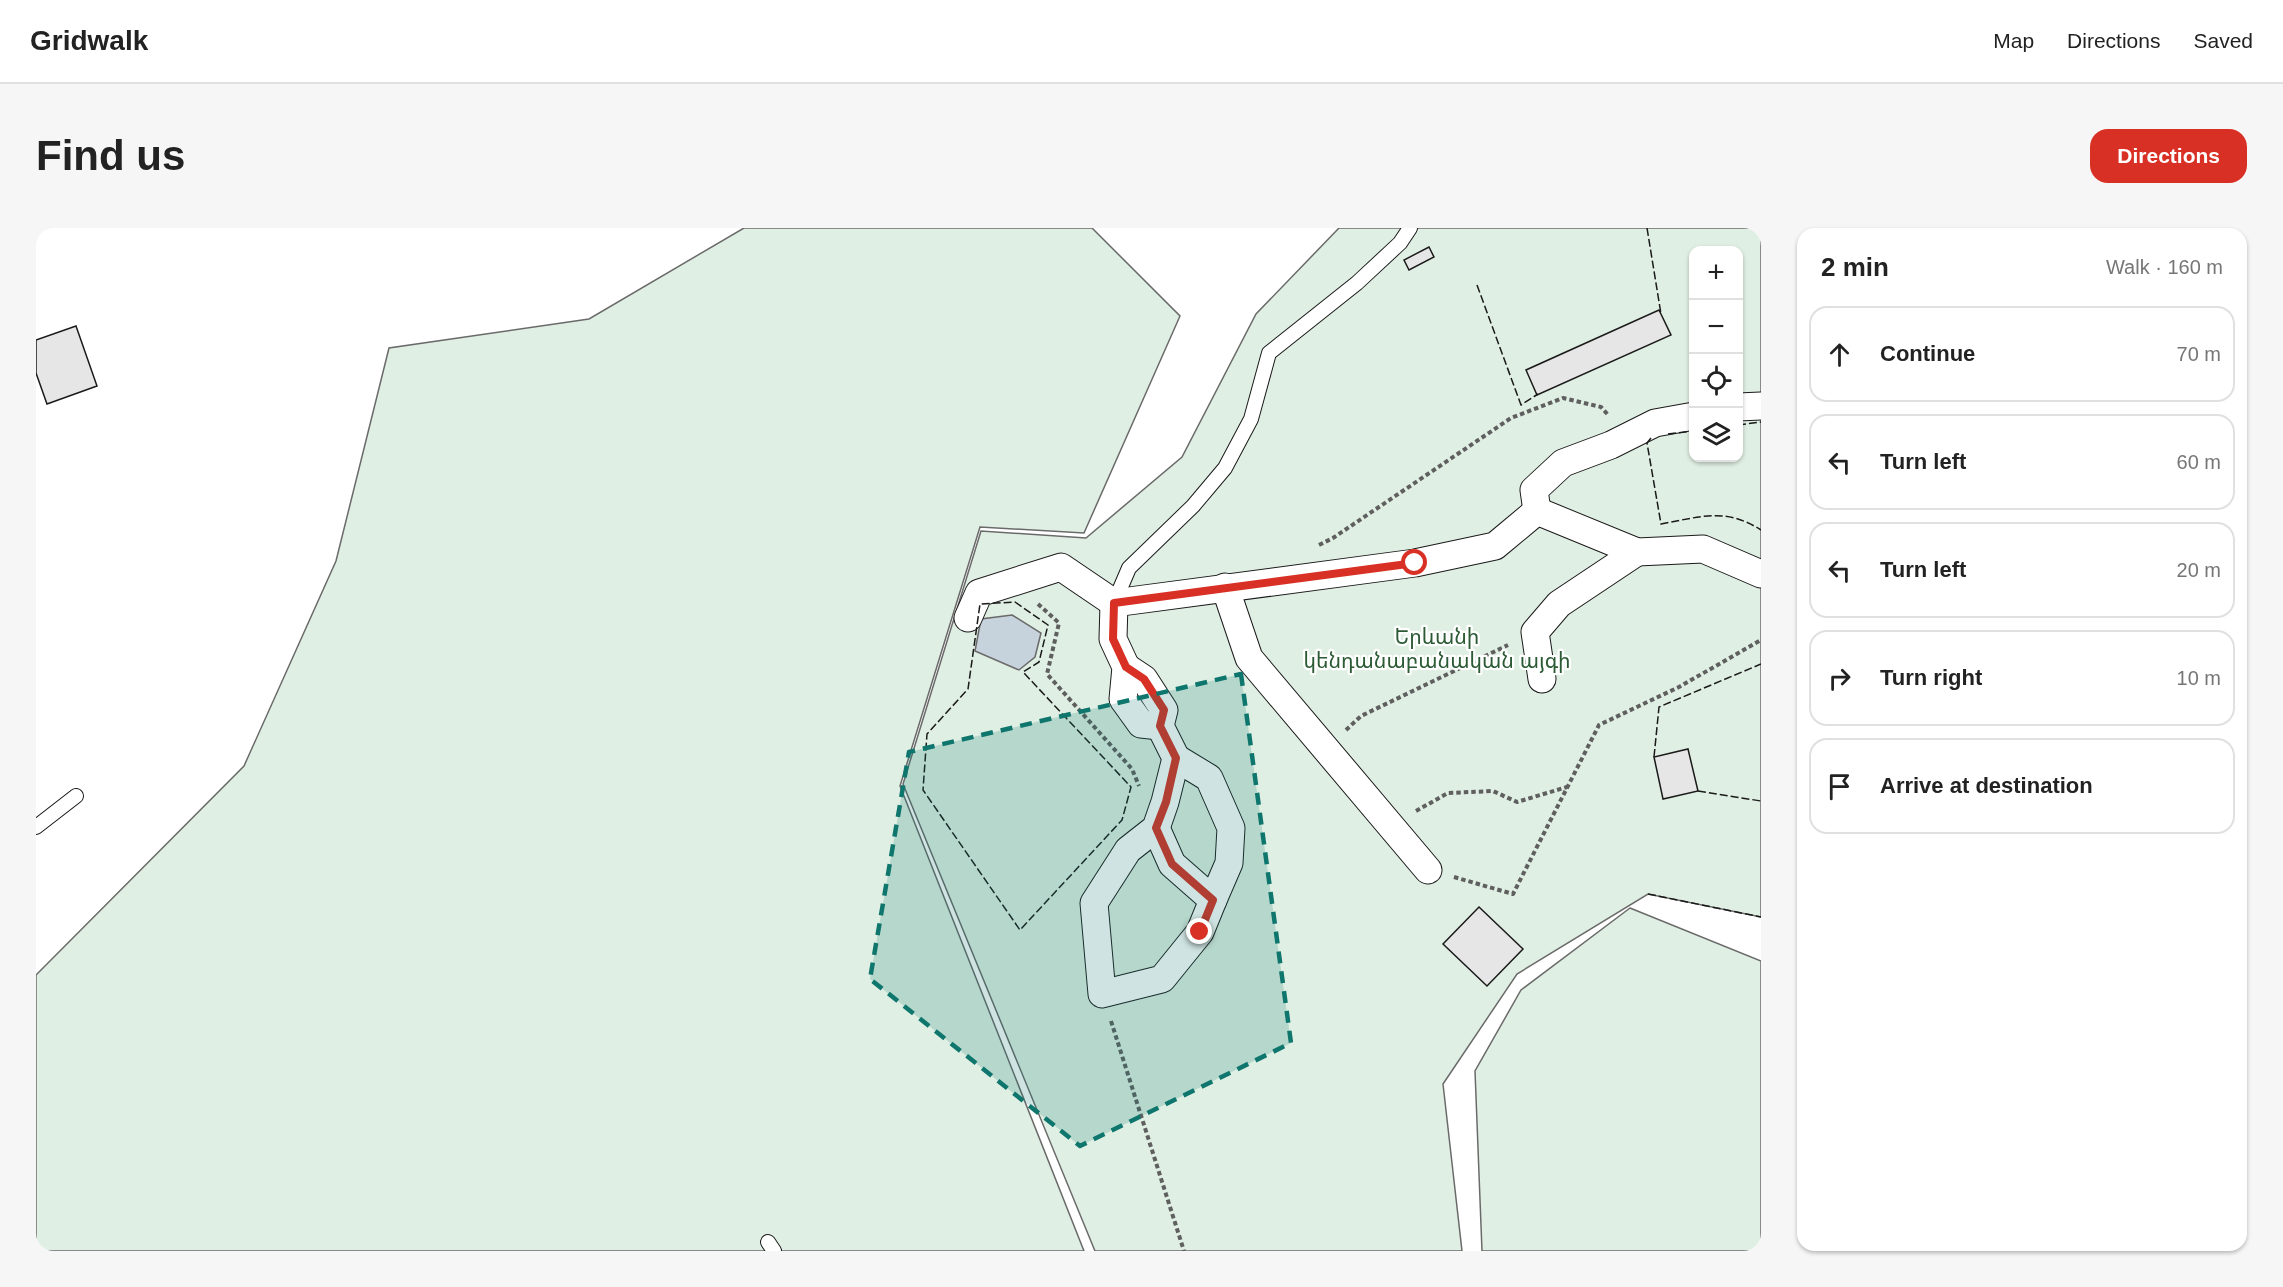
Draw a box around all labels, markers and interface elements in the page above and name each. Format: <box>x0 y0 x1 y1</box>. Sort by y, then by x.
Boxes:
text: Gridwalk <box>30 25 148 56</box>
text: Map <box>1993 29 2034 52</box>
text: Directions <box>2067 29 2160 52</box>
text: Saved <box>2193 29 2253 52</box>
button: Directions <box>2090 129 2247 183</box>
text: Find us <box>36 132 185 179</box>
map controls <box>1689 246 1743 462</box>
button: + <box>1689 246 1743 300</box>
text: 2 min <box>1821 252 1889 282</box>
text: Walk · 160 m <box>2106 256 2223 278</box>
button: − <box>1689 300 1743 354</box>
icon: ahead <box>1823 338 1856 371</box>
text: Continue <box>1880 341 1975 366</box>
text: 70 m <box>2177 343 2221 365</box>
button: locate <box>1689 354 1743 408</box>
button: layers <box>1689 408 1743 462</box>
icon: left <box>1823 446 1856 479</box>
text: Turn left <box>1880 449 1966 474</box>
text: 60 m <box>2177 451 2221 473</box>
route start <box>1401 549 1427 575</box>
icon: left <box>1823 554 1856 587</box>
text: Turn left <box>1880 557 1966 582</box>
text: 20 m <box>2177 559 2221 581</box>
park label: Երևանի կենդանաբանական այգի <box>1303 625 1571 673</box>
icon: right <box>1823 662 1856 695</box>
text: Turn right <box>1880 665 1982 690</box>
text: 10 m <box>2177 667 2221 689</box>
icon: arrive <box>1823 770 1856 803</box>
text: Arrive at destination <box>1880 773 2093 798</box>
route end <box>1186 918 1212 944</box>

